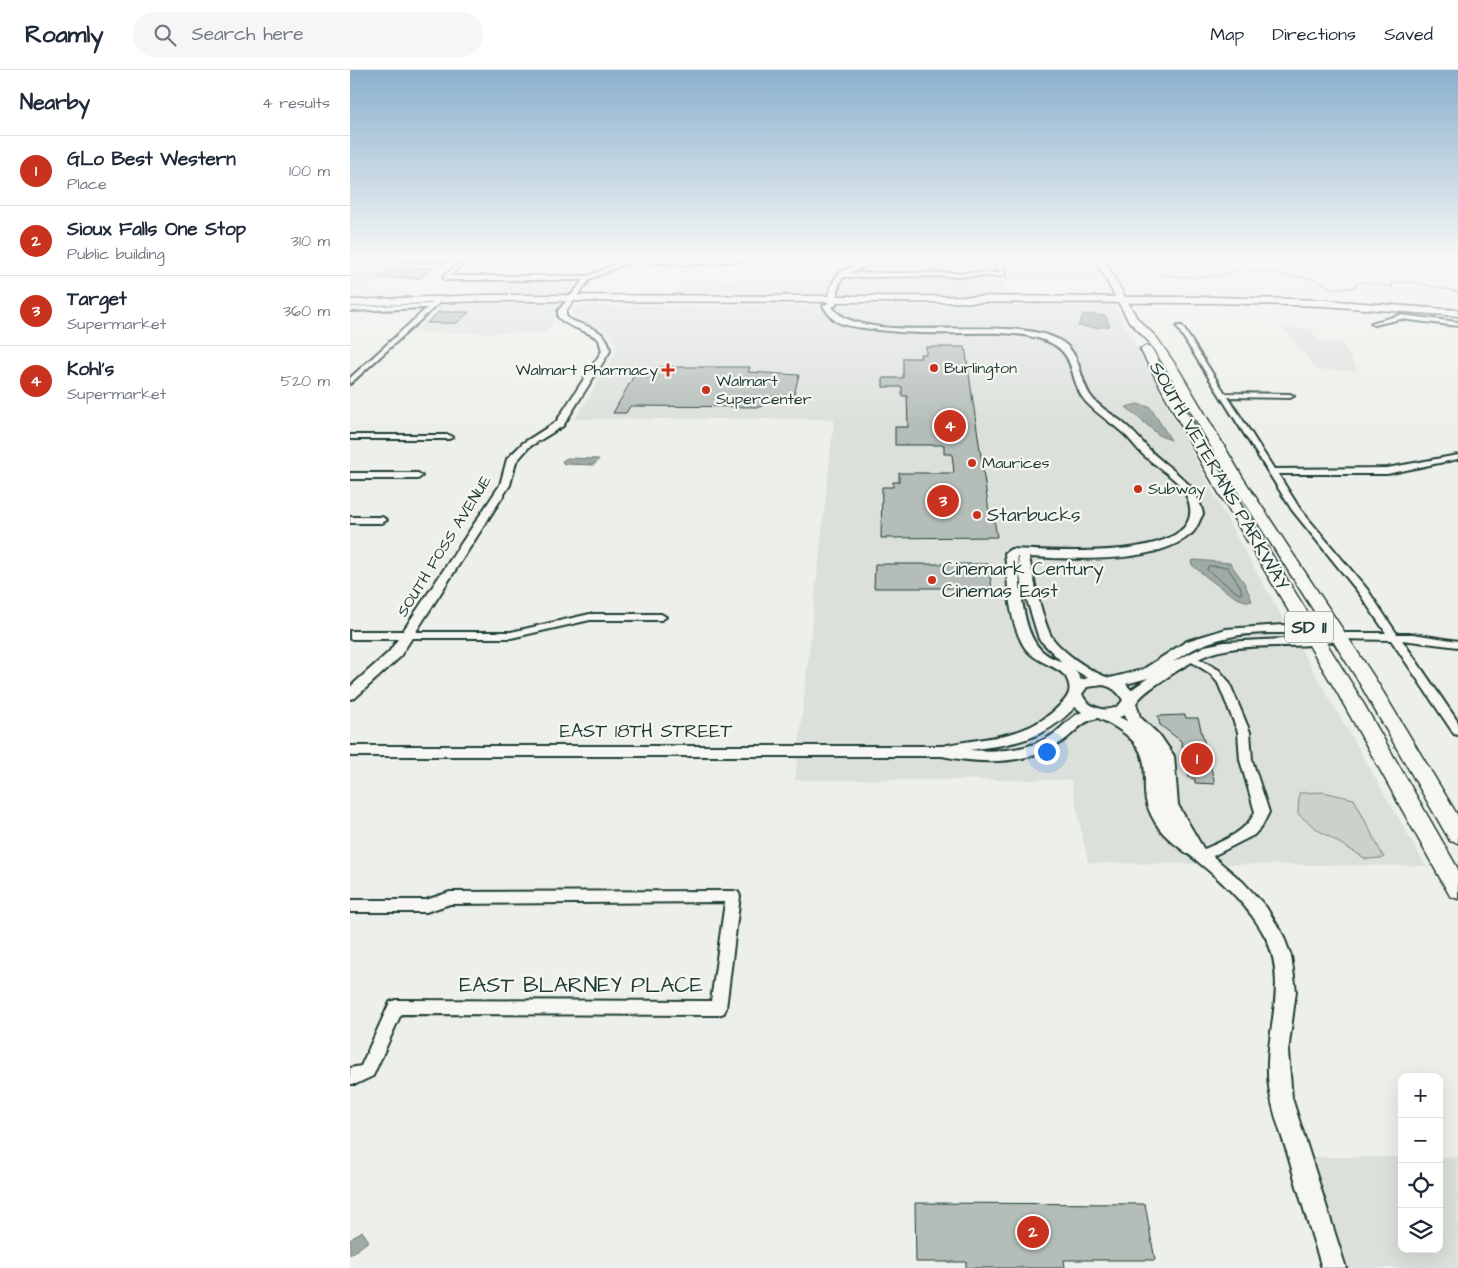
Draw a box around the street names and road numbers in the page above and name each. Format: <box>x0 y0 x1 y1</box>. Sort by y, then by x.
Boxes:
street label: SOUTH VETERANS PARKWAY <box>1142 357 1296 595</box>
street label: SOUTH FOSS AVENUE <box>391 471 497 621</box>
road number: SD 11 <box>1285 612 1333 642</box>
street label: EAST 18TH STREET <box>560 718 732 745</box>
street label: EAST BLARNEY PLACE <box>459 970 703 1001</box>

